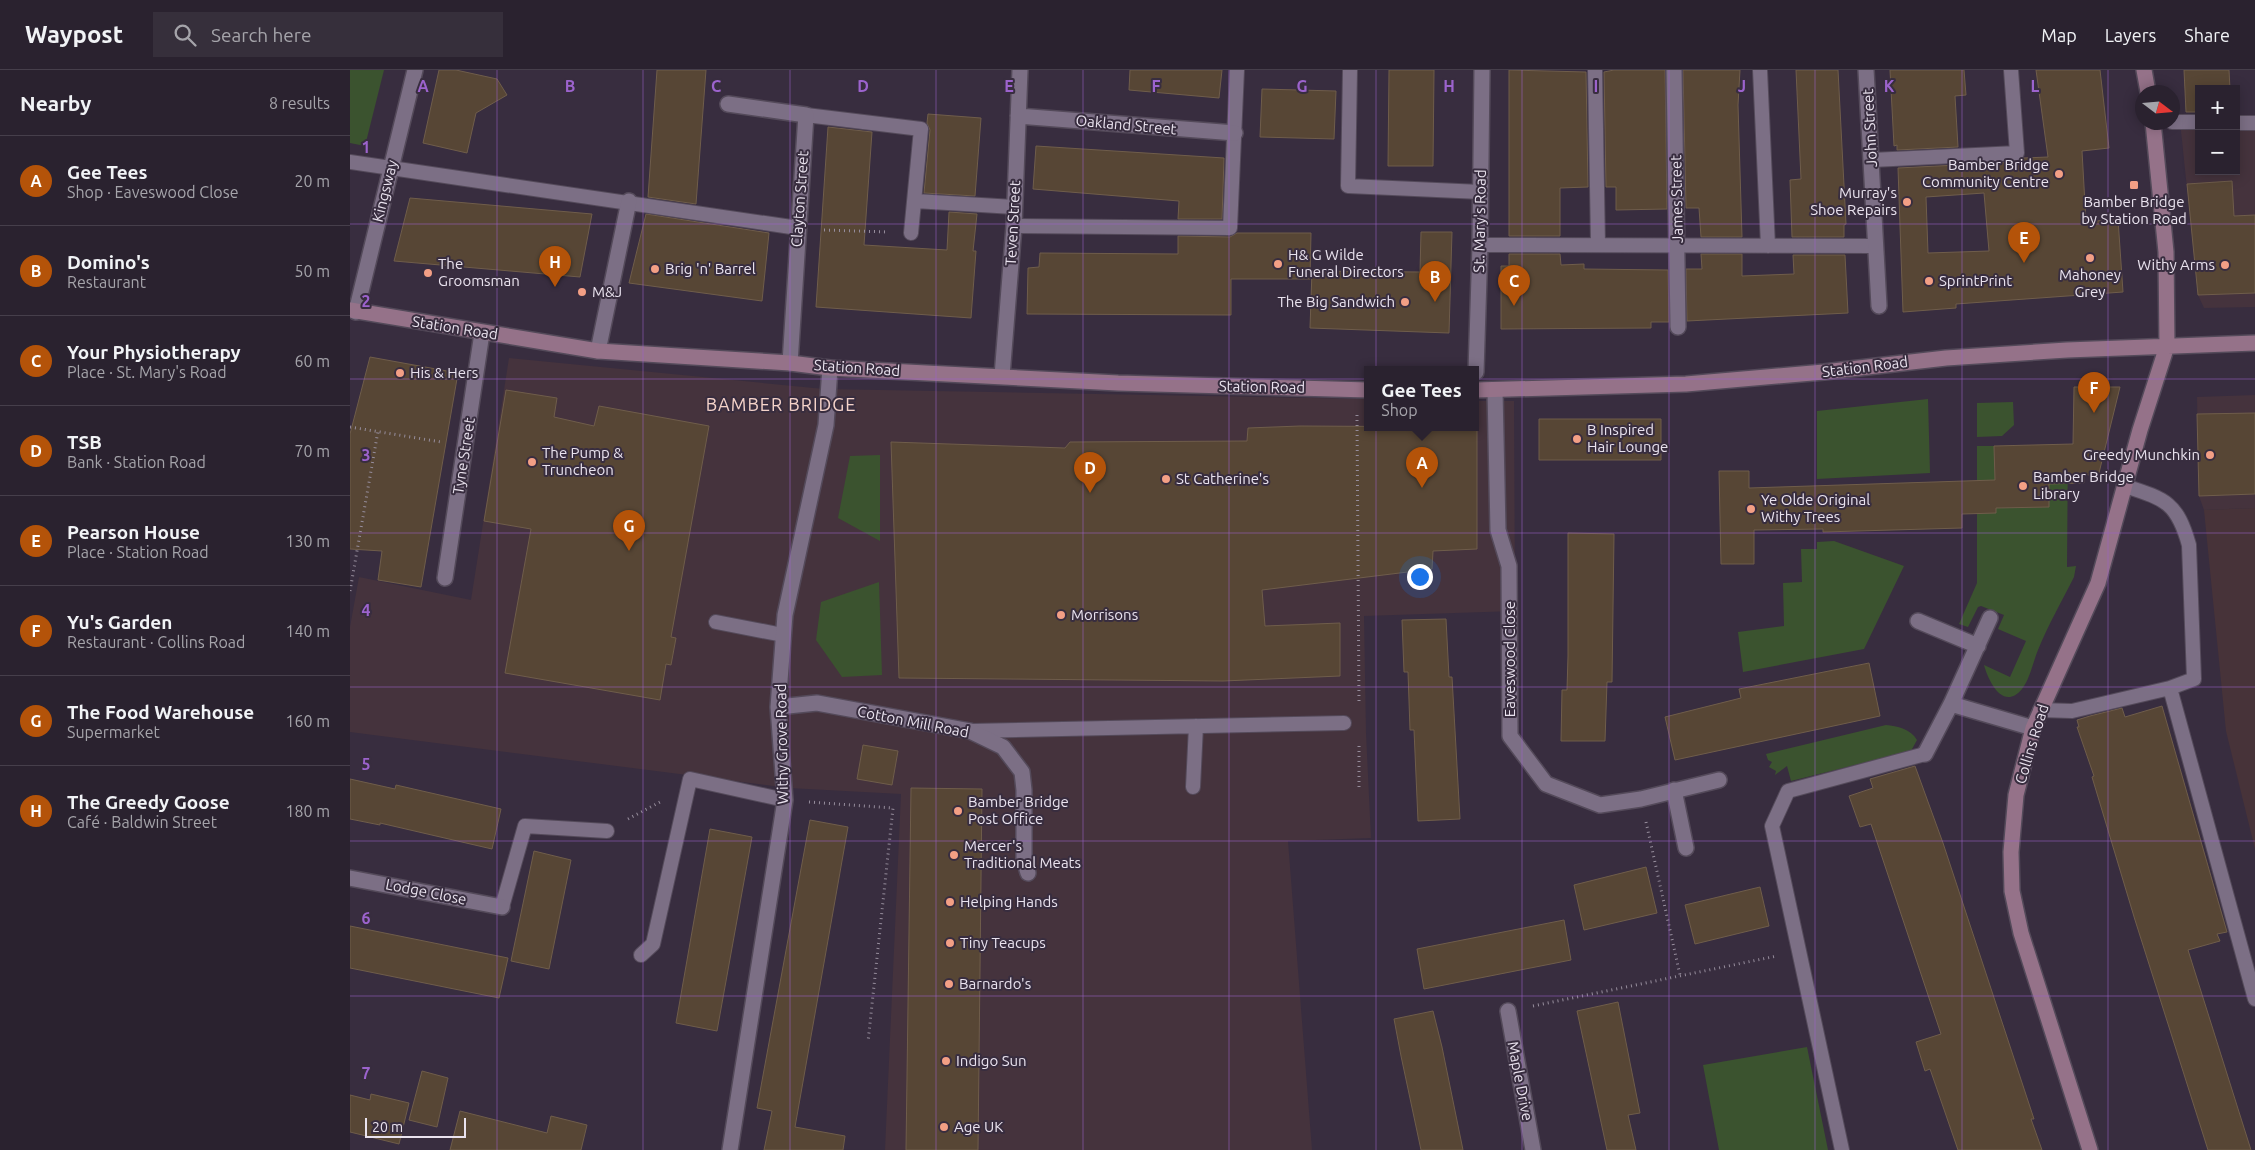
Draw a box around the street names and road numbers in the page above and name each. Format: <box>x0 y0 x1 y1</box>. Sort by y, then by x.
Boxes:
street label: John Street <box>1859 88 1880 168</box>
street label: Oakland Street <box>1075 112 1177 137</box>
street label: Clayton Street <box>788 150 811 248</box>
street label: James Street <box>1667 155 1686 243</box>
street label: Kingsway <box>369 158 400 224</box>
street label: St. Mary's Road <box>1470 169 1489 273</box>
street label: Teven Street <box>1002 180 1023 266</box>
street label: Station Road <box>411 312 499 343</box>
street label: Station Road <box>1821 353 1909 380</box>
street label: Station Road <box>813 356 901 379</box>
street label: Station Road <box>1219 377 1305 396</box>
street label: Tyne Street <box>449 416 478 496</box>
street label: Eaveswood Close <box>1501 601 1518 717</box>
street label: Withy Grove Road <box>772 683 791 805</box>
street label: Cotton Mill Road <box>856 702 970 741</box>
street label: Collins Road <box>2011 702 2052 786</box>
street label: Lodge Close <box>384 875 468 908</box>
street label: Maple Drive <box>1504 1040 1537 1122</box>

